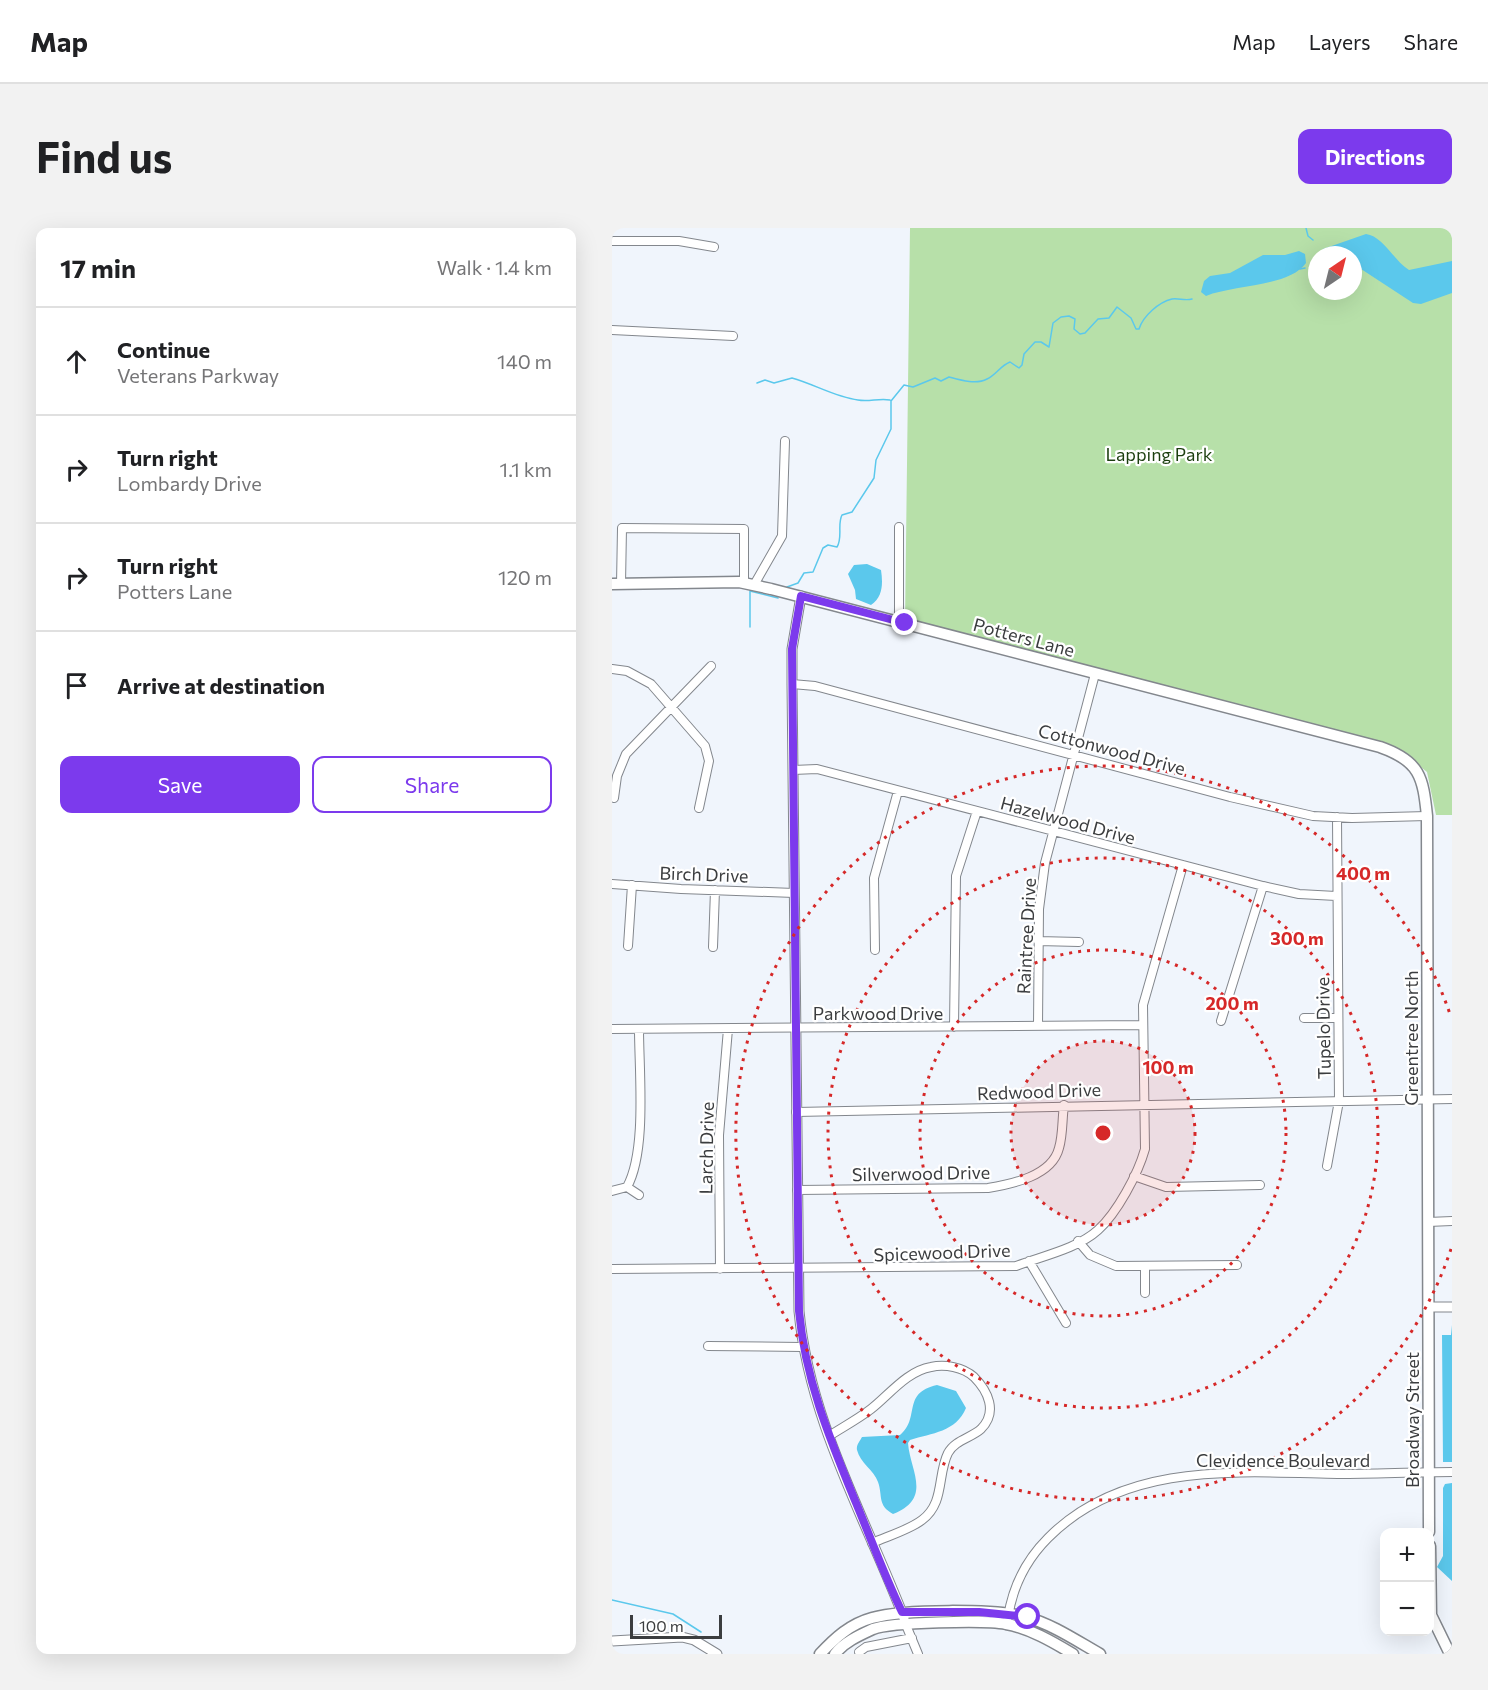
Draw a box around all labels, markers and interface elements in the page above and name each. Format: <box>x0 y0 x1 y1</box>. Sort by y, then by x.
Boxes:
text: Map <box>30 24 88 58</box>
text: Map <box>1232 29 1276 54</box>
text: Layers <box>1309 29 1371 54</box>
text: Share <box>1404 29 1458 54</box>
button: Directions <box>1298 129 1452 184</box>
text: Find us <box>36 130 172 182</box>
north arrow <box>1308 246 1362 300</box>
text: 17 min <box>60 252 136 283</box>
text: Walk · 1.4 km <box>437 255 552 279</box>
text: Continue <box>117 336 210 363</box>
icon: ahead <box>60 345 93 378</box>
text: 140 m <box>497 349 552 373</box>
text: Veterans Parkway <box>117 363 279 387</box>
park label: Lapping Park <box>1106 443 1213 465</box>
text: Turn right <box>117 444 218 471</box>
icon: right <box>60 453 93 486</box>
text: 1.1 km <box>500 457 552 481</box>
text: Lombardy Drive <box>117 471 262 495</box>
text: Turn right <box>117 552 218 579</box>
icon: right <box>60 561 93 594</box>
text: 120 m <box>498 565 552 589</box>
text: Potters Lane <box>117 579 232 603</box>
route end <box>891 609 917 635</box>
street label: Potters Lane <box>971 613 1077 661</box>
icon: arrive <box>60 669 93 702</box>
text: Arrive at destination <box>117 672 325 699</box>
street label: Cottonwood Drive <box>1036 719 1188 779</box>
button: Save <box>60 756 300 813</box>
button: Share <box>312 756 552 813</box>
street label: Hazelwood Drive <box>998 791 1138 849</box>
street label: Birch Drive <box>659 861 749 887</box>
text: 400 m <box>1336 862 1390 884</box>
street label: Raintree Drive <box>1012 877 1040 995</box>
text: 300 m <box>1270 927 1324 949</box>
street label: Greentree North <box>1400 970 1422 1106</box>
street label: Tupelo Drive <box>1311 977 1335 1079</box>
text: 200 m <box>1205 992 1259 1014</box>
street label: Parkwood Drive <box>813 1002 943 1024</box>
text: 100 m <box>1142 1056 1194 1078</box>
street label: Redwood Drive <box>977 1078 1101 1104</box>
street label: Larch Drive <box>694 1101 718 1195</box>
centre of rings <box>1093 1123 1113 1143</box>
street label: Silverwood Drive <box>852 1161 990 1185</box>
street label: Spicewood Drive <box>873 1239 1011 1265</box>
street label: Broadway Street <box>1401 1352 1423 1488</box>
street label: Clevidence Boulevard <box>1196 1449 1370 1471</box>
map controls <box>1380 1528 1434 1636</box>
button: + <box>1380 1528 1434 1582</box>
button: − <box>1380 1582 1434 1636</box>
route start <box>1014 1603 1040 1629</box>
scale bar <box>630 1612 722 1640</box>
text: 100 m <box>639 1616 684 1635</box>

